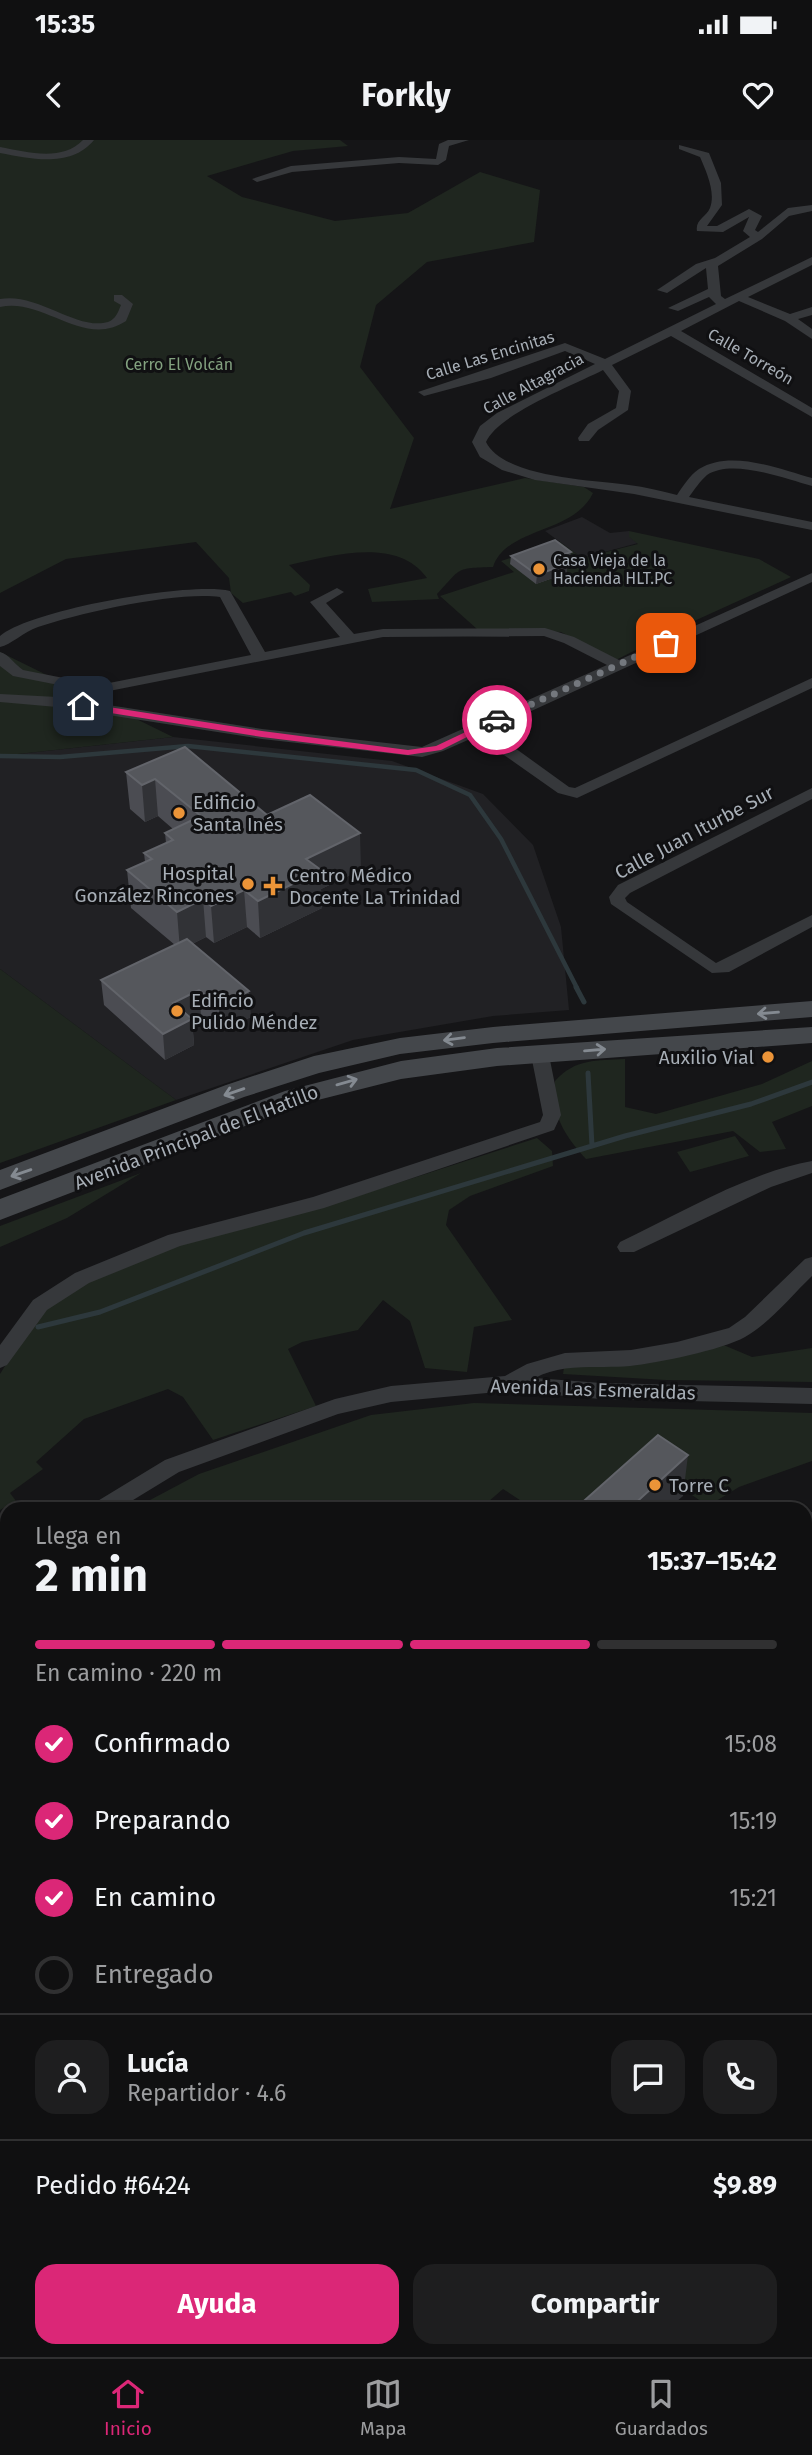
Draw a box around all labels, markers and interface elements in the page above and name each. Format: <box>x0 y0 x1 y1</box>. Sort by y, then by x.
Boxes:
text: 15:35 <box>35 9 95 40</box>
icon: back <box>35 76 73 114</box>
text: Forkly <box>361 76 451 114</box>
icon: heart <box>739 76 777 114</box>
street label: Calle Torreón <box>705 324 797 389</box>
street label: Calle Las Encinitas <box>424 327 557 384</box>
street label: Calle Altagracia <box>480 349 587 418</box>
park label: Cerro El Volcán <box>125 355 233 374</box>
place label: Casa Vieja de la Hacienda HLT.PC <box>553 551 672 588</box>
marker: Casa Vieja de la Hacienda HLT.PC <box>531 561 547 577</box>
pin <box>636 613 696 673</box>
icon: bag <box>647 624 685 662</box>
pin <box>53 676 113 736</box>
courier <box>462 685 532 755</box>
icon: home <box>64 687 102 725</box>
icon: car <box>478 701 516 739</box>
street label: Calle Juan Iturbe Sur <box>611 781 778 884</box>
place label: Edificio Santa Inés <box>193 791 283 836</box>
marker: Edificio Santa Inés <box>171 805 187 821</box>
place label: Hospital González Rincones <box>74 862 234 907</box>
place label: Centro Médico Docente La Trinidad <box>289 864 461 909</box>
marker: Hospital González Rincones <box>240 876 256 892</box>
marker: Centro Médico Docente La Trinidad <box>263 876 283 896</box>
place label: Edificio Pulido Méndez <box>191 989 317 1034</box>
marker: Edificio Pulido Méndez <box>169 1003 185 1019</box>
one-way arrow <box>757 1007 779 1020</box>
one-way arrow <box>444 1033 466 1046</box>
one-way arrow <box>583 1044 606 1057</box>
place label: Auxilio Vial <box>659 1046 754 1069</box>
marker: Auxilio Vial <box>760 1049 776 1065</box>
one-way arrow <box>336 1075 358 1088</box>
street label: Avenida Principal de El Hatillo <box>71 1080 321 1195</box>
one-way arrow <box>223 1087 245 1099</box>
one-way arrow <box>11 1168 33 1180</box>
street label: Avenida Las Esmeraldas <box>490 1374 696 1405</box>
place label: Torre C <box>669 1474 729 1497</box>
marker: Torre C <box>647 1477 663 1493</box>
text: Llega en <box>35 1522 121 1550</box>
text: 15:37–15:42 <box>647 1546 777 1577</box>
text: 2 min <box>35 1548 148 1603</box>
text: En camino · 220 m <box>35 1659 222 1687</box>
icon: check <box>35 1725 73 1763</box>
text: Confirmado <box>94 1728 231 1759</box>
text: 15:08 <box>724 1730 777 1758</box>
icon: check <box>35 1802 73 1840</box>
text: Preparando <box>94 1805 231 1836</box>
text: 15:19 <box>729 1807 777 1835</box>
icon: check <box>35 1879 73 1917</box>
text: En camino <box>94 1882 216 1913</box>
text: 15:21 <box>729 1884 777 1912</box>
text: Entregado <box>94 1959 214 1990</box>
button: person <box>35 2040 109 2114</box>
button: chat <box>611 2040 685 2114</box>
button: phone <box>703 2040 777 2114</box>
text: Lucía <box>127 2048 189 2079</box>
text: Repartidor · 4.6 <box>127 2079 286 2107</box>
text: Pedido #6424 <box>35 2170 191 2201</box>
text: $9.89 <box>713 2170 777 2201</box>
button: Ayuda <box>35 2264 399 2344</box>
button: Compartir <box>413 2264 777 2344</box>
tab: Inicio <box>104 2375 152 2440</box>
tab: Mapa <box>360 2375 407 2440</box>
tab: Guardados <box>615 2375 708 2440</box>

